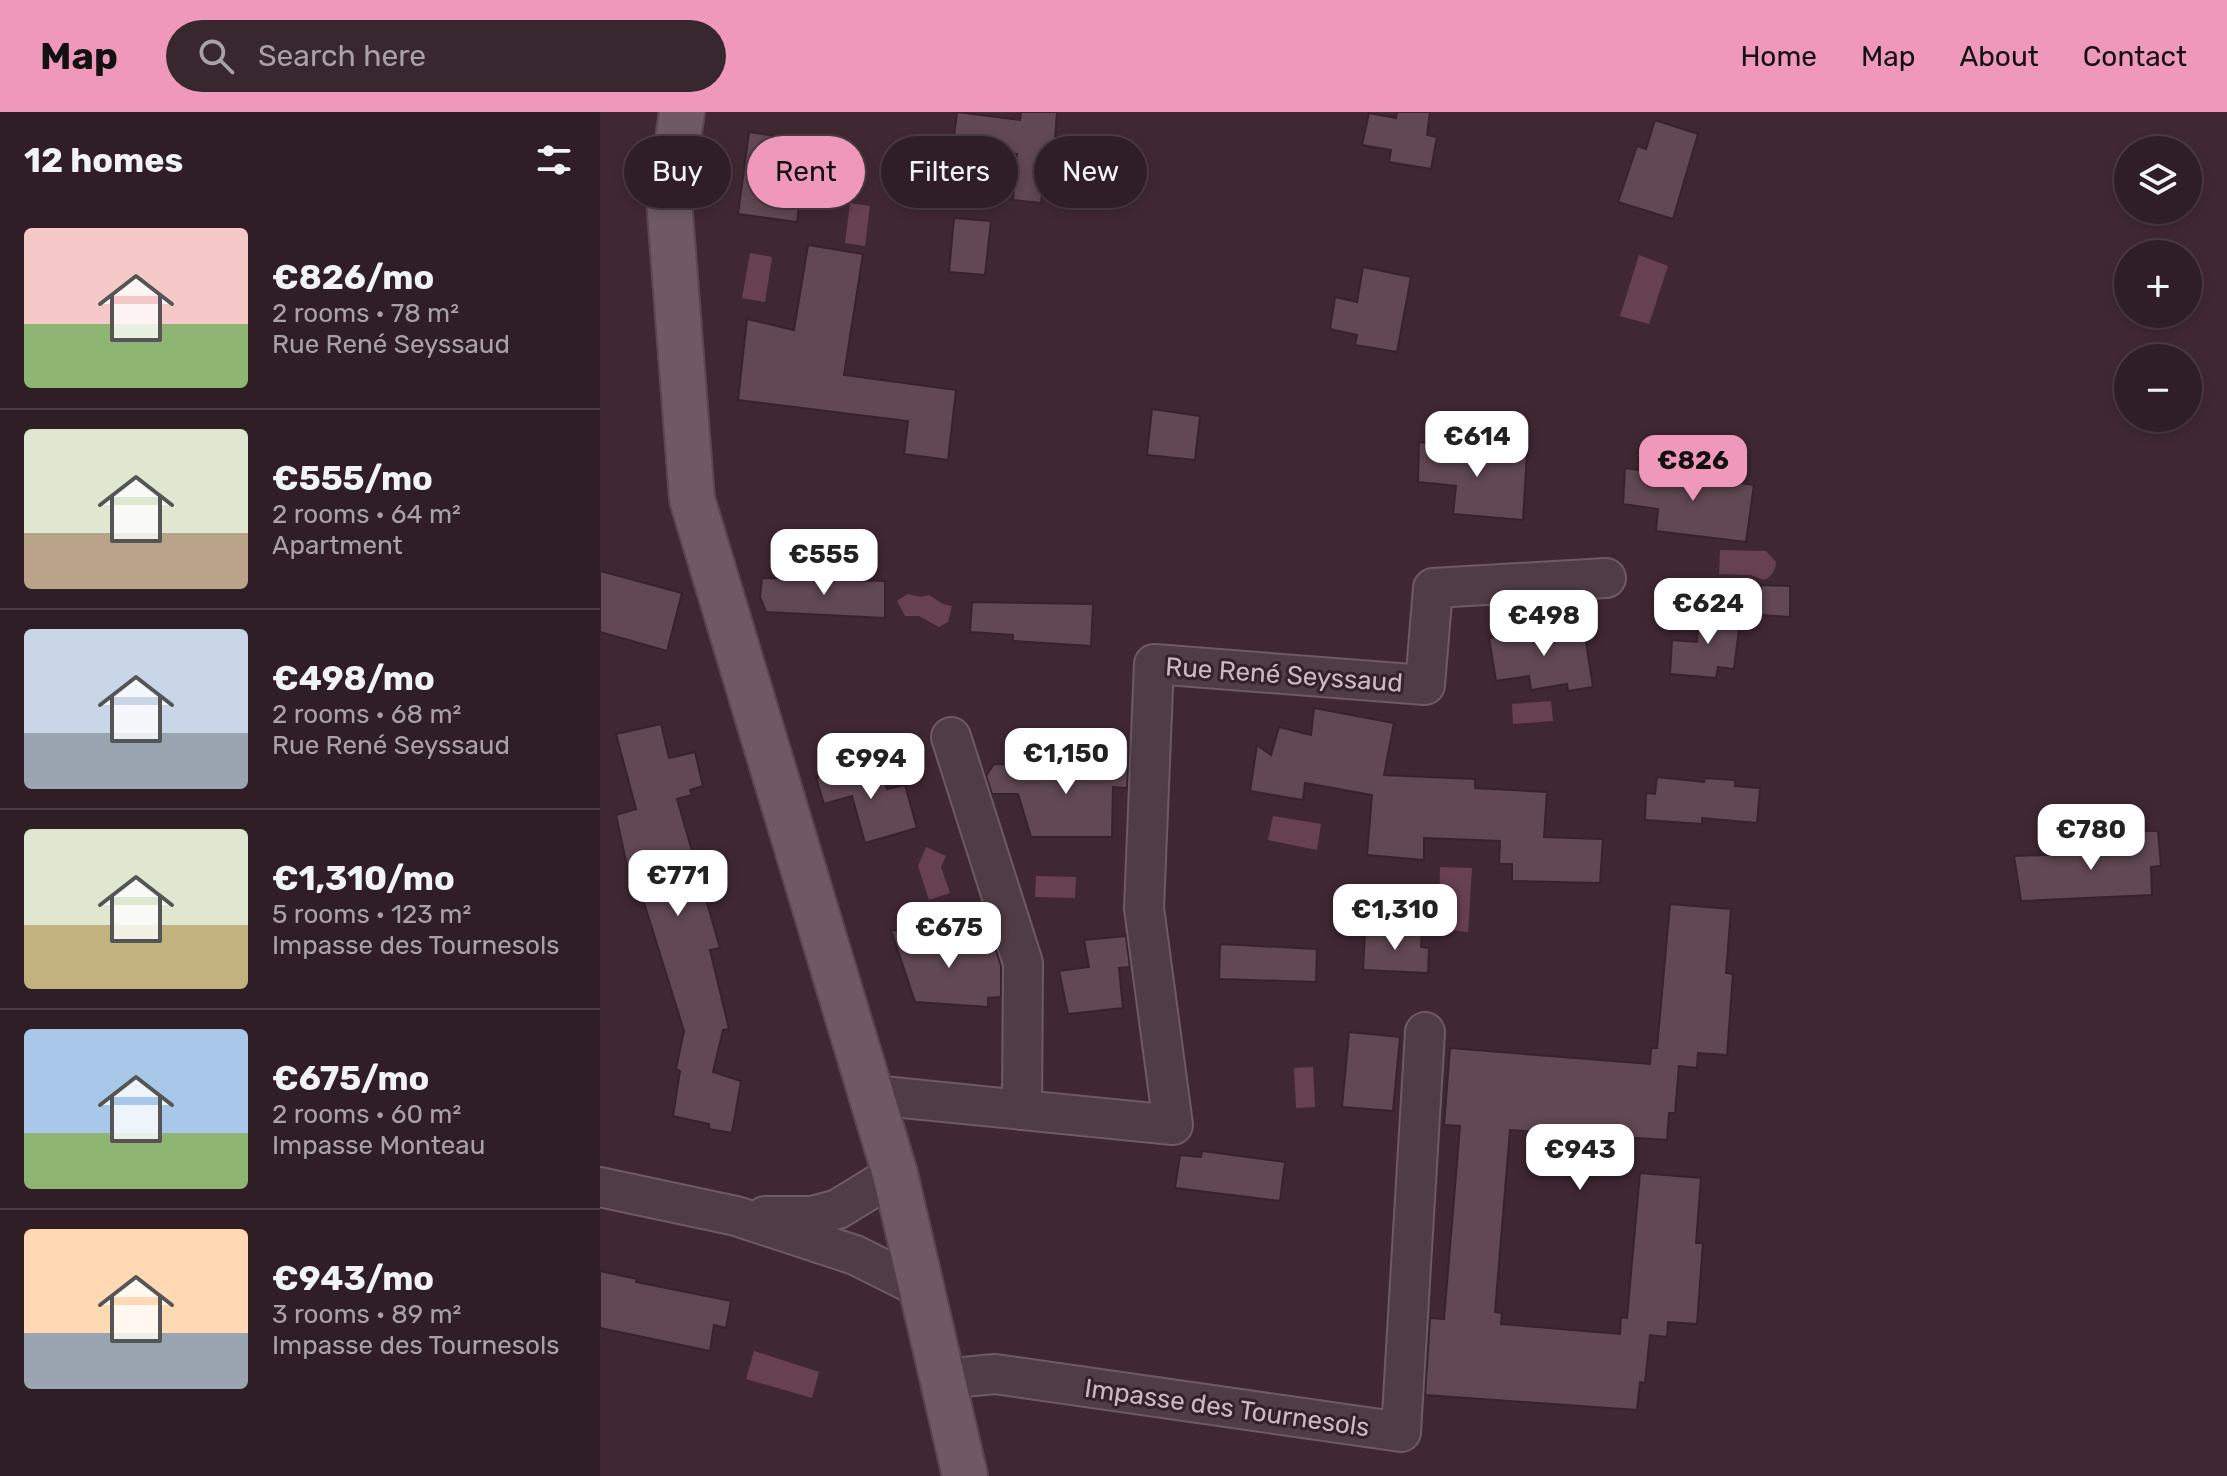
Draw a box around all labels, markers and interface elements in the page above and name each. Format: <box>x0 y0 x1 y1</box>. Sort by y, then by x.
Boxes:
search box <box>166 20 726 92</box>
text: Map <box>40 33 118 79</box>
icon: search <box>194 34 238 78</box>
text: Search here <box>258 38 426 74</box>
text: Home <box>1740 40 1817 73</box>
text: Map <box>1861 40 1915 73</box>
text: About <box>1959 40 2039 73</box>
text: Contact <box>2083 40 2187 73</box>
chip: Buy <box>624 136 731 208</box>
chip: Rent <box>747 136 865 208</box>
chip: Filters <box>881 136 1018 208</box>
chip: New <box>1034 136 1147 208</box>
map controls <box>2114 136 2202 432</box>
button: layers <box>2114 136 2202 224</box>
icon: filters <box>532 138 576 182</box>
text: 12 homes <box>24 140 183 181</box>
button: + <box>2114 240 2202 328</box>
text: €826/mo <box>272 257 434 298</box>
icon: home <box>88 260 184 356</box>
text: 2 rooms · 78 m² <box>272 298 459 329</box>
text: Rue René Seyssaud <box>272 329 510 360</box>
button: − <box>2114 344 2202 432</box>
pin: €614 <box>1430 411 1524 479</box>
text: €614 <box>1443 421 1511 452</box>
pin: €826 <box>1646 435 1740 503</box>
text: €826 <box>1657 445 1729 476</box>
text: €555/mo <box>272 458 433 499</box>
icon: home <box>88 461 184 557</box>
text: 2 rooms · 64 m² <box>272 499 461 530</box>
pin: €555 <box>777 529 871 597</box>
text: Apartment <box>272 530 403 561</box>
text: €555 <box>789 539 859 570</box>
pin: €624 <box>1661 578 1755 646</box>
text: €624 <box>1672 588 1744 619</box>
pin: €498 <box>1497 590 1591 658</box>
text: €498 <box>1508 600 1580 631</box>
street label: Rue René Seyssaud <box>1164 651 1404 699</box>
text: €498/mo <box>272 658 435 699</box>
icon: home <box>88 661 184 757</box>
text: 2 rooms · 68 m² <box>272 699 461 730</box>
pin: €1,150 <box>1001 728 1131 796</box>
text: Rue René Seyssaud <box>272 730 510 761</box>
pin: €994 <box>824 733 918 801</box>
text: €1,150 <box>1023 738 1109 769</box>
text: €994 <box>835 743 907 774</box>
pin: €780 <box>2044 804 2138 872</box>
text: €780 <box>2056 814 2126 845</box>
pin: €771 <box>631 850 725 918</box>
text: €1,310/mo <box>272 858 455 899</box>
text: €771 <box>646 860 710 891</box>
icon: home <box>88 861 184 957</box>
pin: €1,310 <box>1330 884 1460 952</box>
text: €1,310 <box>1351 894 1439 925</box>
text: 5 rooms · 123 m² <box>272 899 471 930</box>
pin: €675 <box>902 902 996 970</box>
text: €675 <box>915 912 983 943</box>
text: Impasse des Tournesols <box>272 930 560 961</box>
text: €675/mo <box>272 1058 429 1099</box>
icon: home <box>88 1061 184 1157</box>
text: 2 rooms · 60 m² <box>272 1099 461 1130</box>
pin: €943 <box>1533 1124 1627 1192</box>
text: Impasse Monteau <box>272 1130 485 1161</box>
text: €943 <box>1544 1134 1616 1165</box>
text: €943/mo <box>272 1258 434 1299</box>
icon: home <box>88 1261 184 1357</box>
text: 3 rooms · 89 m² <box>272 1299 461 1330</box>
text: Impasse des Tournesols <box>272 1330 560 1361</box>
street label: Impasse des Tournesols <box>1082 1373 1372 1443</box>

